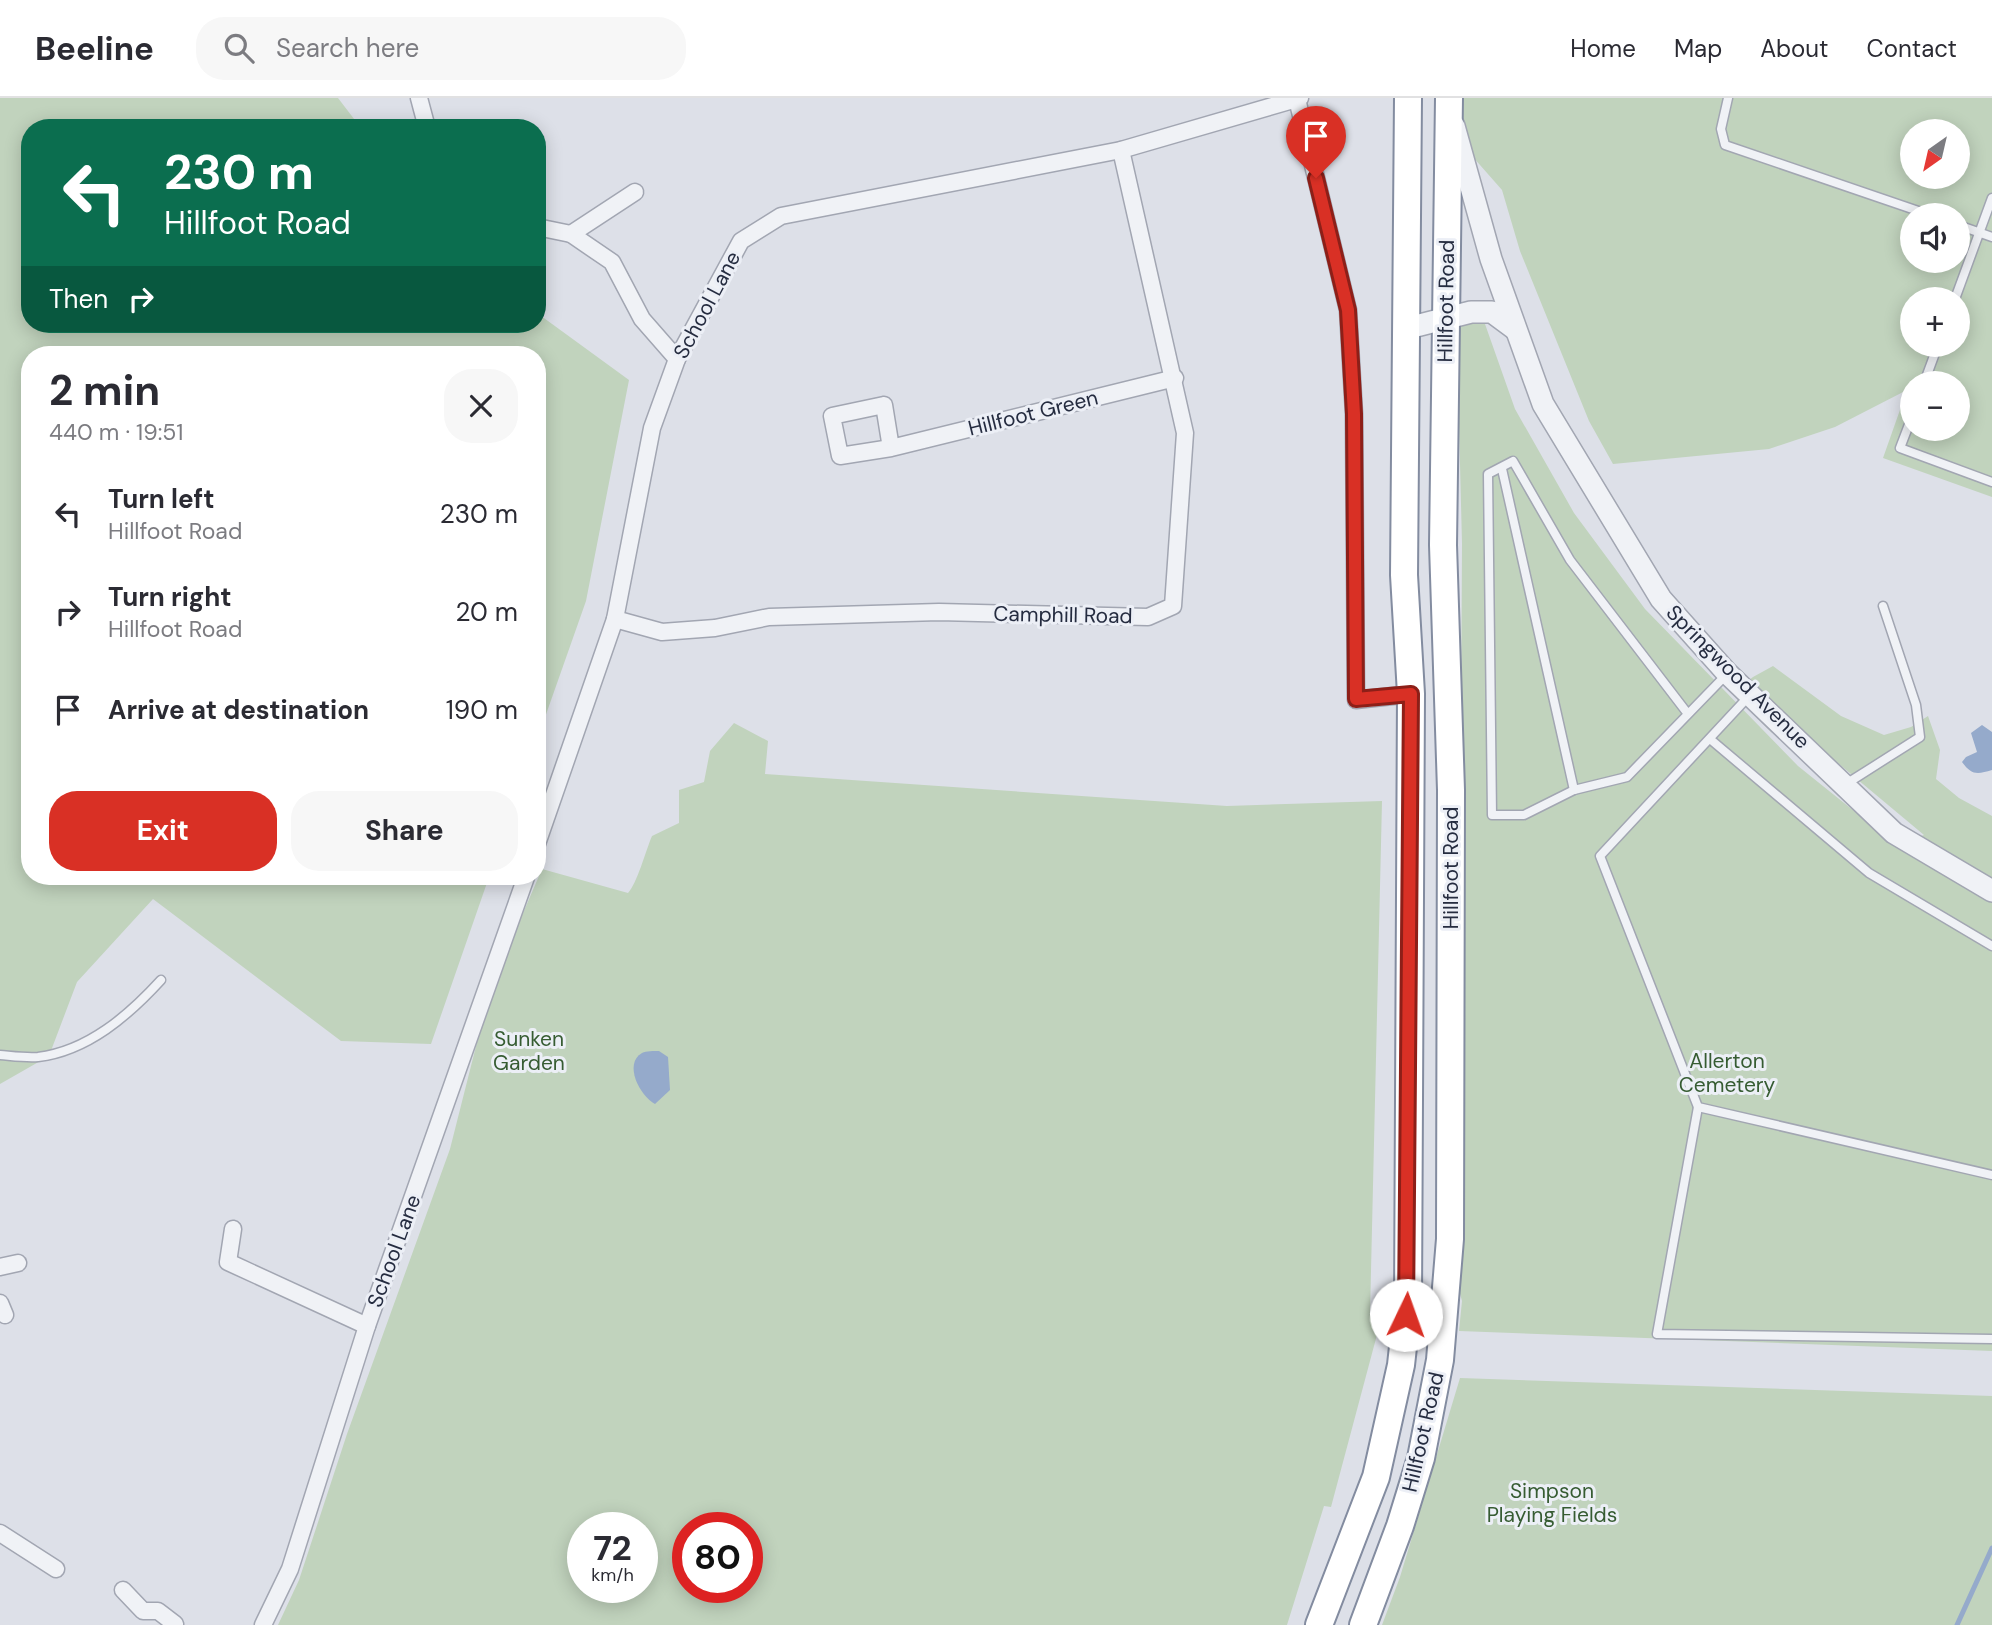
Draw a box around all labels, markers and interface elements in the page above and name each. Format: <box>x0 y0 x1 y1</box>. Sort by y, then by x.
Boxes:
search box <box>196 17 686 80</box>
text: Beeline <box>35 27 154 70</box>
icon: search <box>220 29 258 67</box>
text: Search here <box>276 31 419 65</box>
text: Home <box>1570 33 1636 64</box>
text: Map <box>1674 33 1722 64</box>
text: About <box>1760 33 1829 64</box>
text: Contact <box>1867 33 1957 64</box>
pin <box>1286 106 1346 178</box>
icon: arrive <box>1297 117 1335 155</box>
north arrow <box>1900 119 1970 189</box>
map controls <box>1900 119 1970 441</box>
text: 230 m <box>164 140 314 204</box>
icon: left <box>49 147 140 238</box>
text: Hillfoot Road <box>164 202 351 244</box>
button: sound <box>1900 203 1970 273</box>
street label: Hillfoot Road <box>1431 239 1461 363</box>
street label: School Lane <box>667 246 747 364</box>
icon: right <box>122 280 160 318</box>
text: Then <box>49 282 108 316</box>
button: + <box>1900 287 1970 357</box>
text: 2 min <box>49 363 160 418</box>
button: close <box>444 369 518 443</box>
button: − <box>1900 371 1970 441</box>
street label: Hillfoot Green <box>965 383 1101 443</box>
text: 440 m · 19:51 <box>49 417 184 447</box>
text: Turn left <box>108 482 215 516</box>
icon: left <box>49 495 87 533</box>
text: 230 m <box>440 497 518 531</box>
text: Hillfoot Road <box>108 516 242 546</box>
text: Turn right <box>108 580 232 614</box>
icon: right <box>49 593 87 631</box>
text: 20 m <box>455 595 518 629</box>
street label: Springwood Avenue <box>1660 599 1816 755</box>
street label: Camphill Road <box>993 600 1133 630</box>
text: Hillfoot Road <box>108 614 242 644</box>
icon: arrive <box>49 691 87 729</box>
text: Arrive at destination <box>108 693 369 727</box>
text: 190 m <box>446 693 518 727</box>
button: Exit <box>49 791 277 871</box>
button: Share <box>291 791 518 871</box>
street label: Hillfoot Road <box>1437 807 1465 929</box>
park label: Sunken Garden <box>493 1025 565 1077</box>
park label: Allerton Cemetery <box>1679 1047 1776 1099</box>
street label: School Lane <box>361 1191 427 1311</box>
position arrow <box>1369 1278 1443 1352</box>
street label: Hillfoot Road <box>1396 1369 1450 1495</box>
park label: Simpson Playing Fields <box>1487 1477 1617 1529</box>
speed limit sign: 80 <box>672 1512 763 1603</box>
text: 72 <box>593 1525 632 1571</box>
text: km/h <box>591 1563 634 1587</box>

